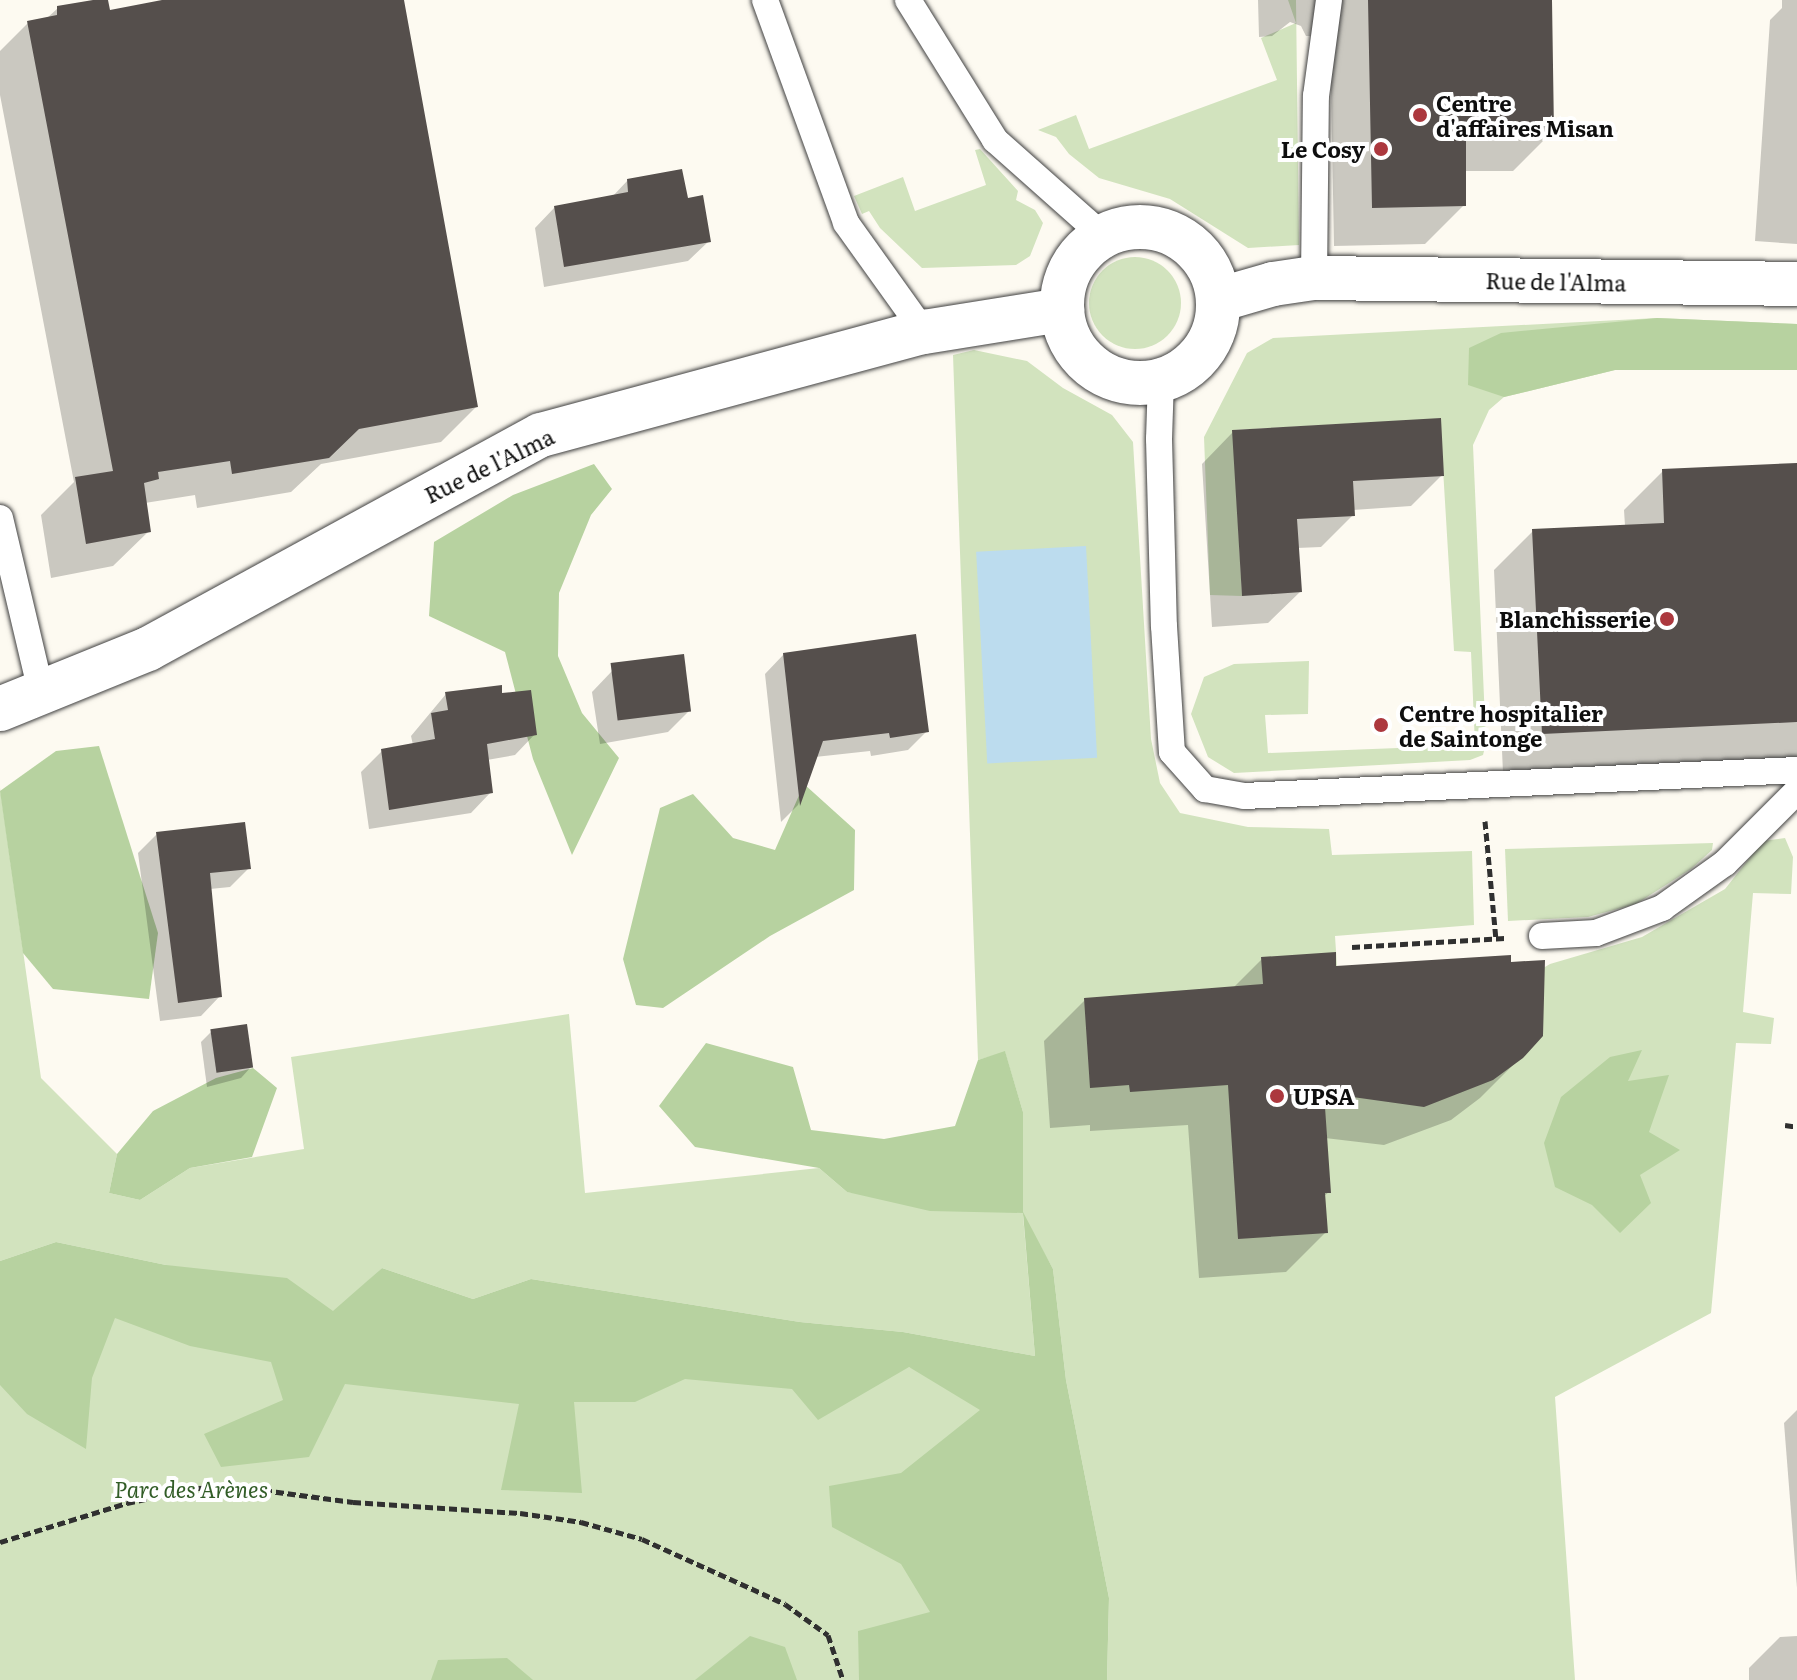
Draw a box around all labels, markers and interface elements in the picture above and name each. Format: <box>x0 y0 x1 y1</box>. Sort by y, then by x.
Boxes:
place label: Centre d'affaires Misan <box>1436 89 1614 140</box>
marker: Centre d'affaires Misan <box>1411 106 1429 124</box>
place label: Le Cosy <box>1281 136 1365 162</box>
marker: Le Cosy <box>1372 140 1390 158</box>
street label: Rue de l'Alma <box>1485 267 1627 295</box>
street label: Rue de l'Alma <box>420 422 558 508</box>
place label: Blanchisserie <box>1499 606 1651 632</box>
marker: Blanchisserie <box>1658 610 1676 628</box>
place label: Centre hospitalier de Saintonge <box>1399 699 1603 750</box>
marker: Centre hospitalier de Saintonge <box>1370 714 1392 736</box>
place label: UPSA <box>1293 1083 1354 1109</box>
marker: UPSA <box>1268 1087 1286 1105</box>
park label: Parc des Arènes <box>114 1476 268 1502</box>

